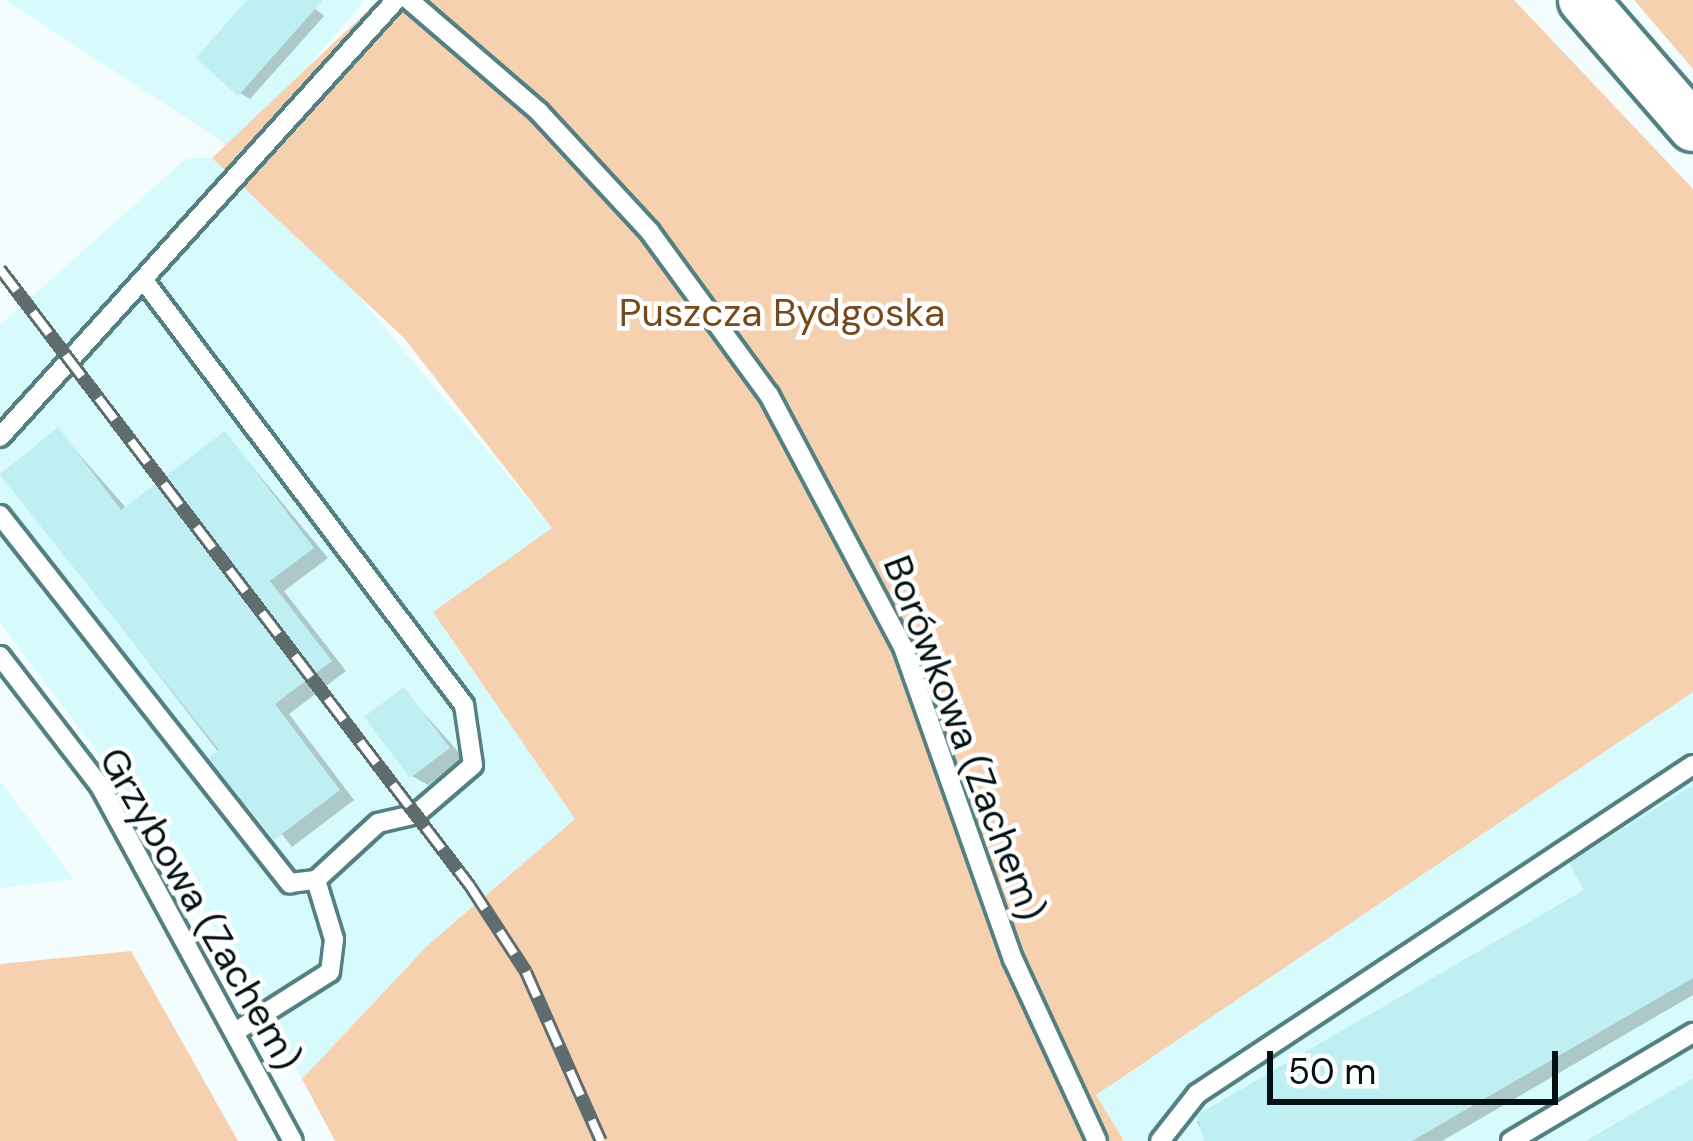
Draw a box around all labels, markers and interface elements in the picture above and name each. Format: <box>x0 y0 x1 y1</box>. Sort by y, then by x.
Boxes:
park label: Puszcza Bydgoska <box>619 290 945 336</box>
street label: Borówkowa (Zachem) <box>873 549 1055 927</box>
street label: Grzybowa (Zachem) <box>89 740 311 1078</box>
scale bar <box>1273 1027 1564 1101</box>
text: 50 m <box>1288 1048 1376 1095</box>

